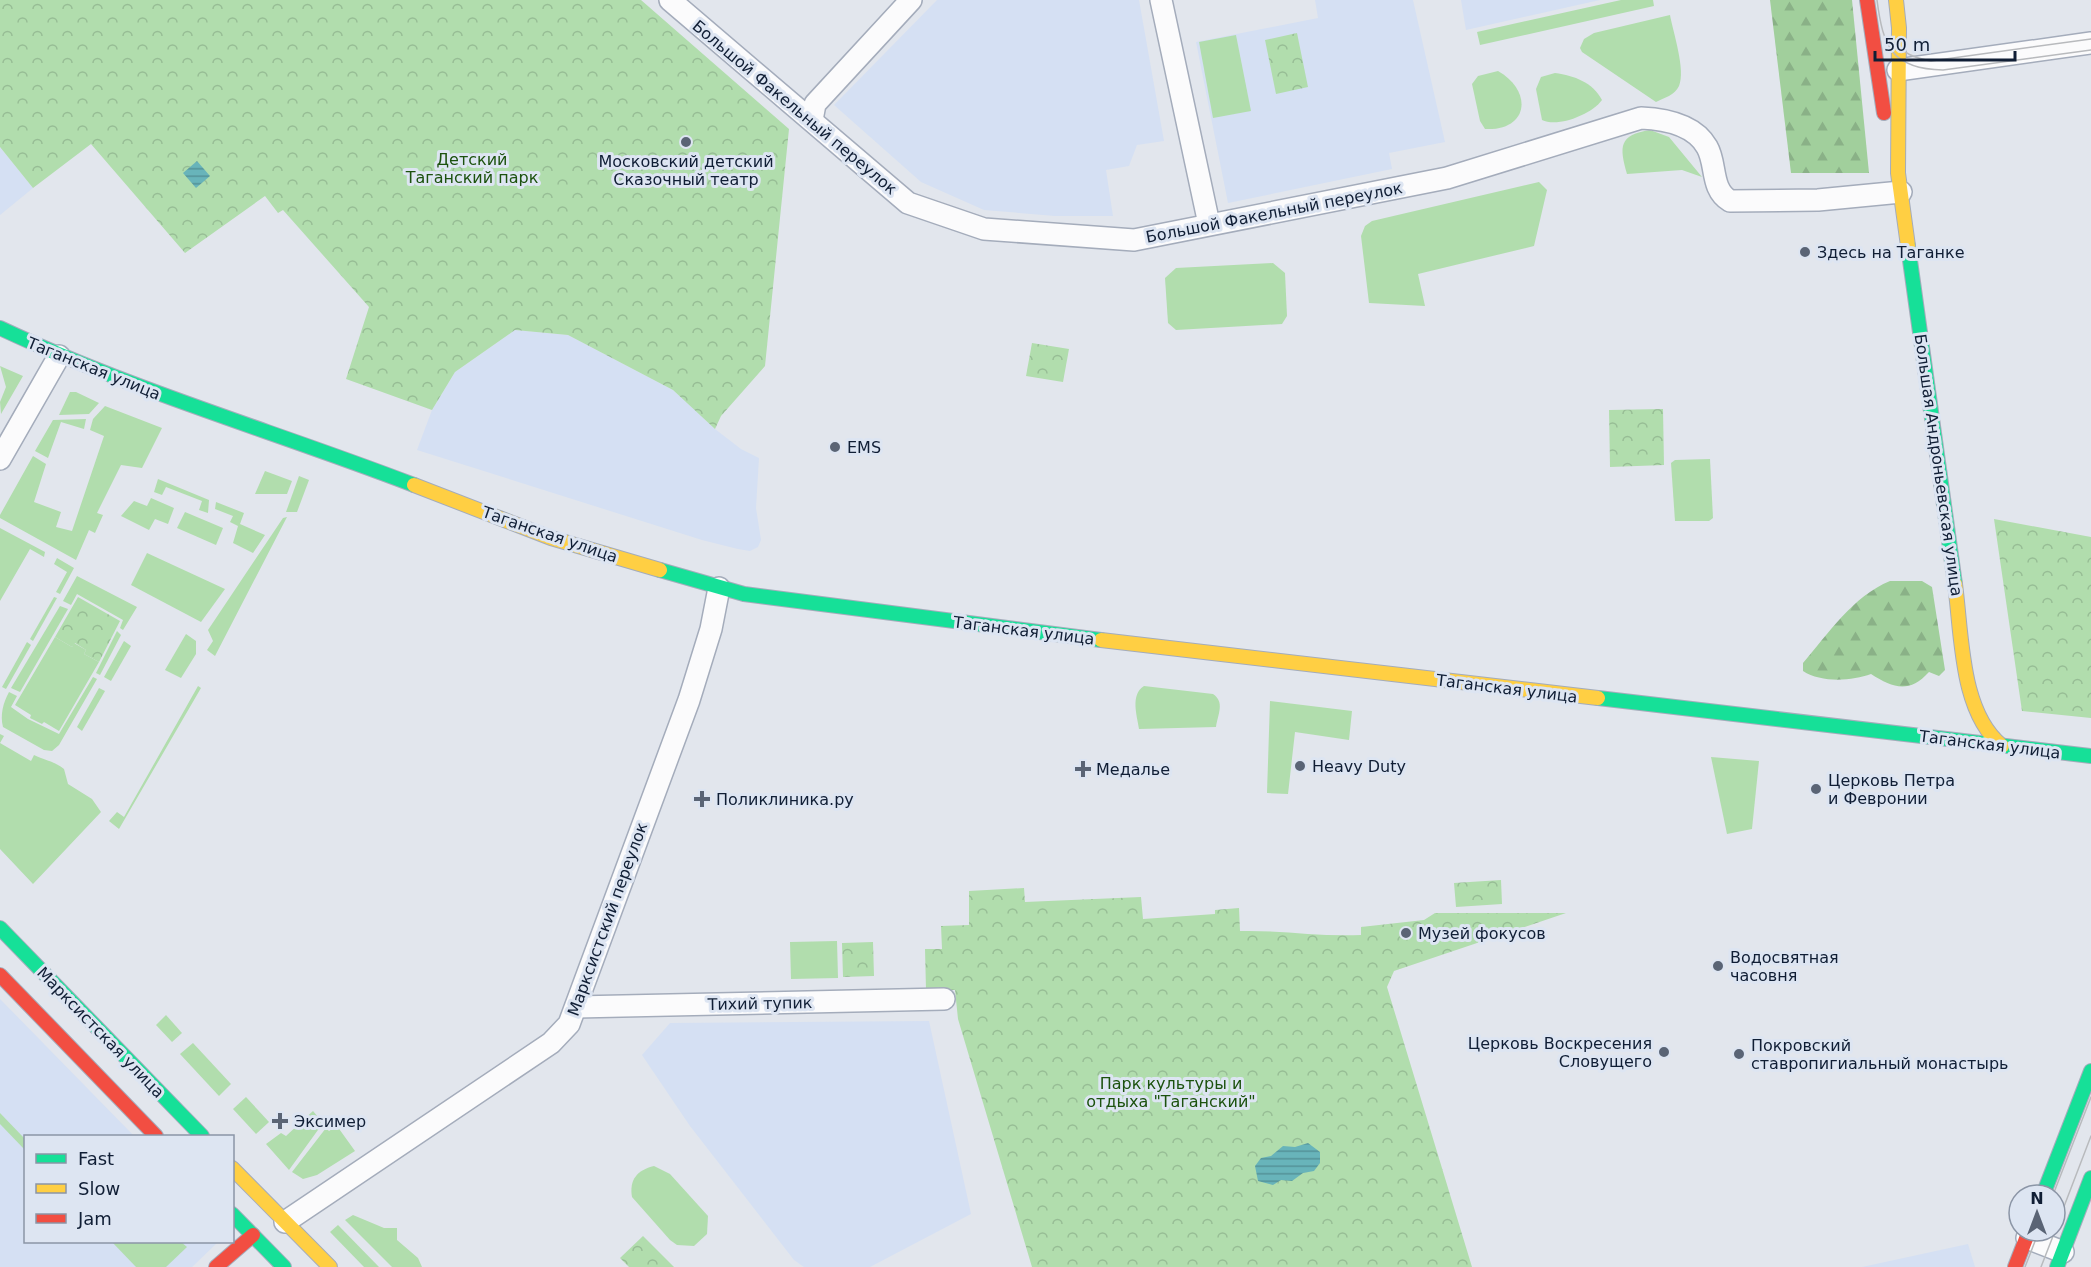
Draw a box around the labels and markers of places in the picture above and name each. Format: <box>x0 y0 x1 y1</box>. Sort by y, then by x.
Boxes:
marker: Московский детский Сказочный театр <box>679 135 693 149</box>
place label: Московский детский Сказочный театр <box>598 152 774 189</box>
place label: Здесь на Таганке <box>1817 243 1965 262</box>
marker: Здесь на Таганке <box>1798 245 1812 259</box>
place label: EMS <box>847 438 881 457</box>
marker: EMS <box>828 440 842 454</box>
place label: Heavy Duty <box>1312 757 1406 776</box>
marker: Heavy Duty <box>1293 759 1307 773</box>
marker: Медалье <box>1074 760 1092 778</box>
place label: Медалье <box>1096 760 1170 779</box>
place label: Церковь Петра и Февронии <box>1828 771 1955 808</box>
marker: Церковь Петра и Февронии <box>1809 782 1823 796</box>
marker: Поликлиника.ру <box>693 790 711 808</box>
place label: Поликлиника.ру <box>716 790 854 809</box>
place label: Музей фокусов <box>1418 924 1546 943</box>
marker: Музей фокусов <box>1399 926 1413 940</box>
place label: Водосвятная часовня <box>1730 948 1839 985</box>
marker: Водосвятная часовня <box>1711 959 1725 973</box>
place label: Церковь Воскресения Словущего <box>1468 1034 1652 1071</box>
place label: Покровский ставропигиальный монастырь <box>1751 1036 2008 1073</box>
marker: Церковь Воскресения Словущего <box>1657 1045 1671 1059</box>
marker: Покровский ставропигиальный монастырь <box>1732 1047 1746 1061</box>
marker: Эксимер <box>271 1112 289 1130</box>
place label: Эксимер <box>294 1112 366 1131</box>

